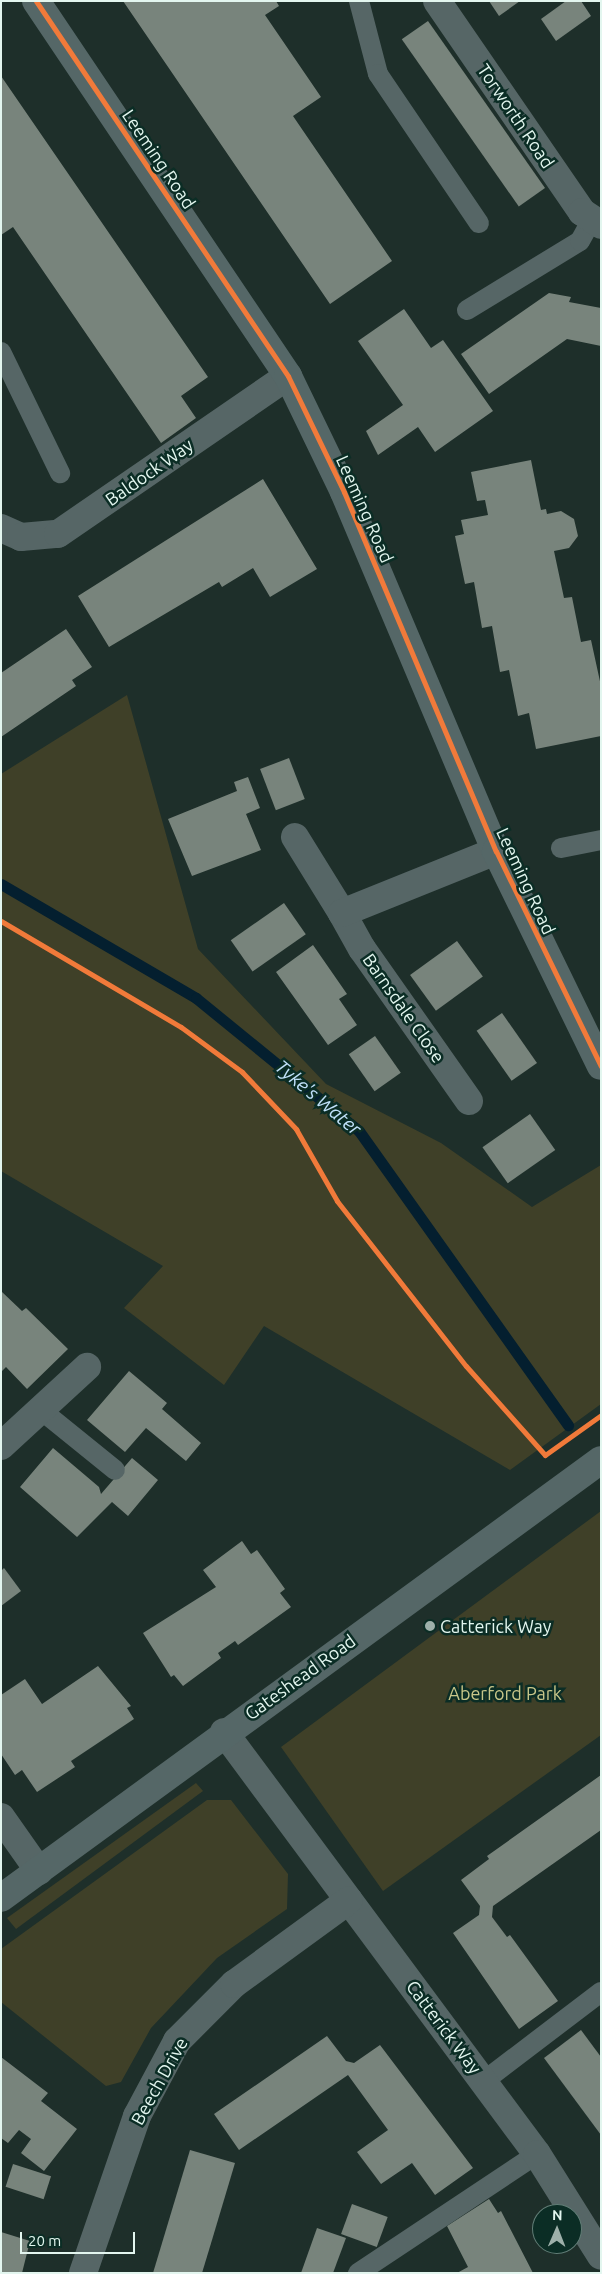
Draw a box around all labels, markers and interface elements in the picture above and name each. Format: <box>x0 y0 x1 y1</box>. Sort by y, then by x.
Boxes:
street label: Torworth Road <box>473 60 559 172</box>
street label: Leeming Road <box>118 105 200 213</box>
street label: Baldock Way <box>101 434 197 510</box>
street label: Leeming Road <box>332 452 398 566</box>
street label: Leeming Road <box>492 824 560 938</box>
street label: Barnsdale Close <box>358 949 450 1067</box>
water label: Tyke's Water <box>270 1055 366 1141</box>
place label: Catterick Way <box>440 1615 551 1637</box>
marker: Catterick Way <box>424 1620 436 1632</box>
street label: Gateshead Road <box>240 1630 360 1724</box>
park label: Aberford Park <box>448 1682 562 1704</box>
street label: Catterick Way <box>402 1976 486 2078</box>
street label: Beech Drive <box>126 2034 192 2128</box>
north arrow <box>532 2204 582 2254</box>
text: N <box>552 2207 563 2223</box>
scale bar <box>22 2222 138 2254</box>
text: 20 m <box>28 2232 61 2249</box>

